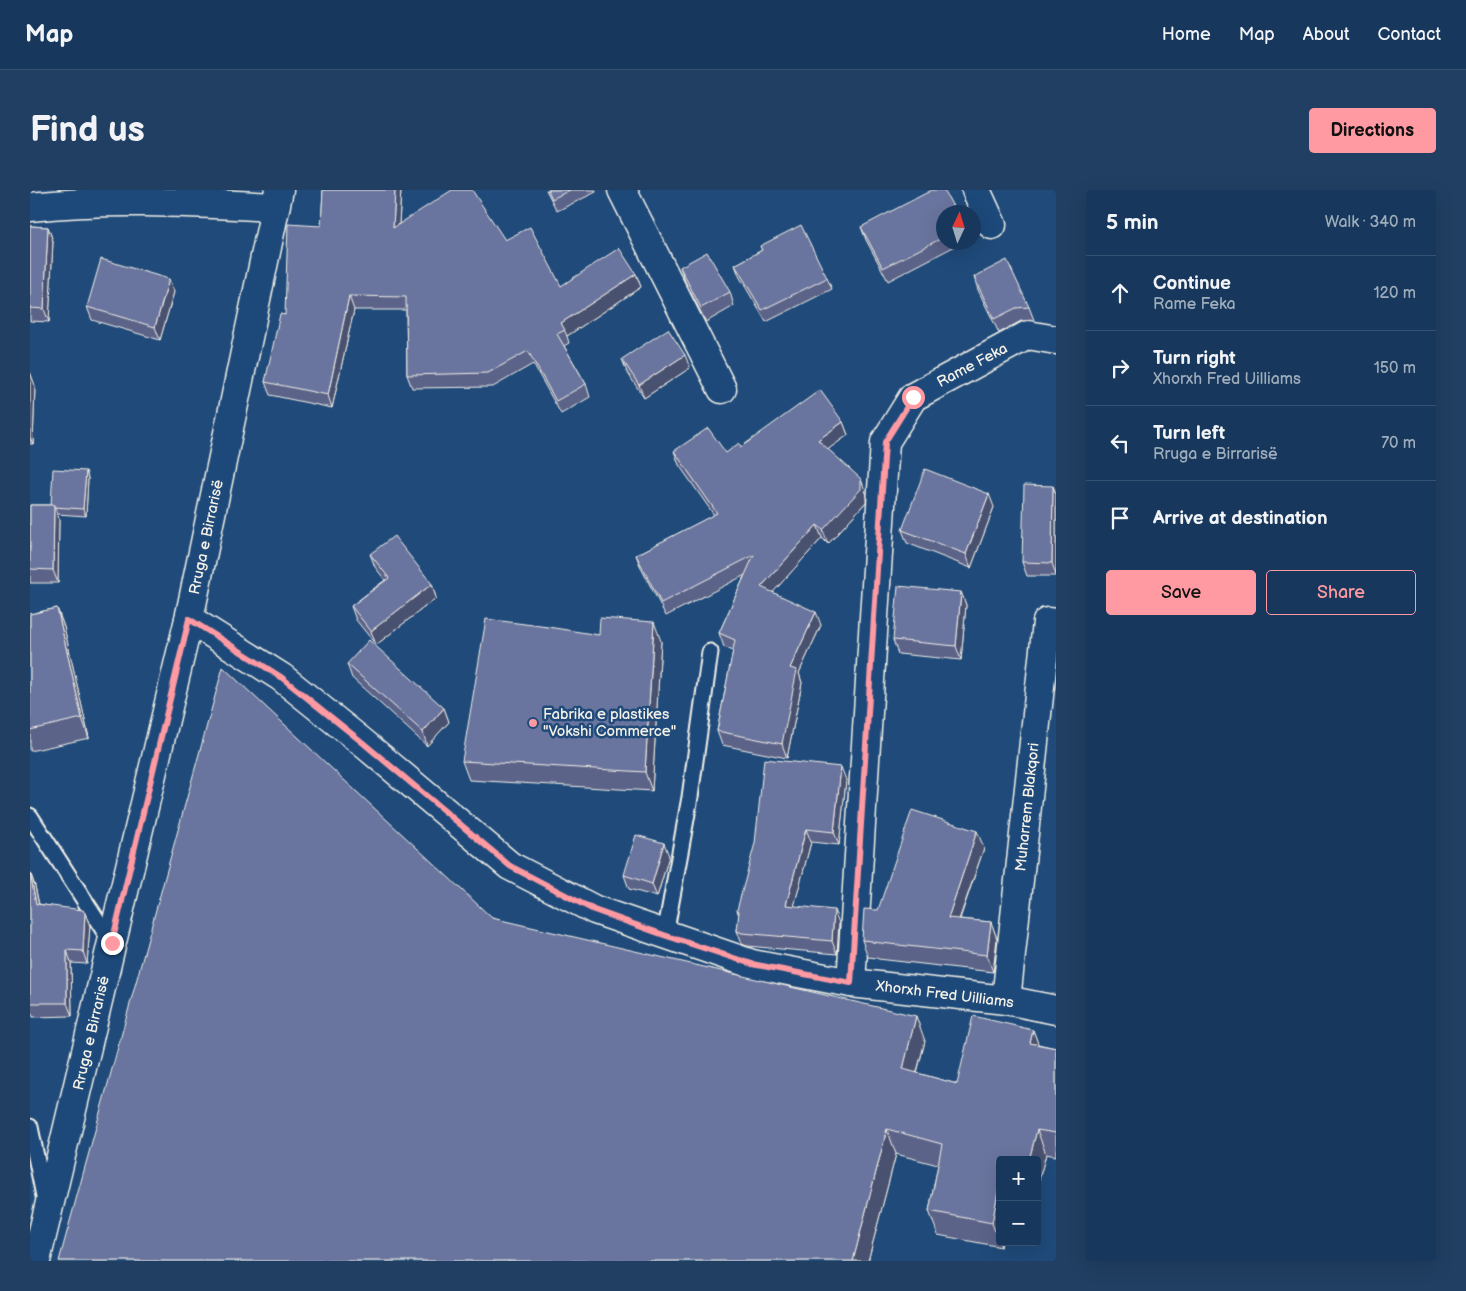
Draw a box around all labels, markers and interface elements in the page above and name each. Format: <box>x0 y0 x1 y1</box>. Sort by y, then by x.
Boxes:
text: Map <box>25 20 73 49</box>
text: Home <box>1162 24 1211 45</box>
text: Map <box>1239 24 1275 45</box>
text: About <box>1303 24 1350 45</box>
text: Contact <box>1378 24 1441 45</box>
button: Directions <box>1309 108 1436 153</box>
text: Find us <box>30 109 145 152</box>
north arrow <box>936 205 981 250</box>
text: 5 min <box>1106 210 1159 235</box>
text: Walk · 340 m <box>1325 213 1416 232</box>
text: Continue <box>1153 272 1231 295</box>
icon: ahead <box>1106 279 1134 307</box>
text: 120 m <box>1373 284 1416 303</box>
text: Rame Feka <box>1153 295 1236 314</box>
street label: Rame Feka <box>934 339 1011 392</box>
text: Turn right <box>1153 347 1236 370</box>
icon: right <box>1106 354 1134 382</box>
text: 150 m <box>1374 359 1416 378</box>
text: Xhorxh Fred Uilliams <box>1153 370 1301 389</box>
route start <box>902 386 925 409</box>
text: Turn left <box>1153 422 1225 445</box>
icon: left <box>1106 429 1134 457</box>
text: 70 m <box>1381 434 1416 453</box>
text: Rruga e Birrarisë <box>1153 445 1278 464</box>
street label: Rruga e Birrarisë <box>185 478 228 596</box>
icon: arrive <box>1106 504 1134 532</box>
text: Arrive at destination <box>1153 507 1328 530</box>
button: Save <box>1106 570 1256 615</box>
button: Share <box>1266 570 1416 615</box>
place label: Fabrika e plastikes "Vokshi Commerce" <box>543 705 676 741</box>
marker: Fabrika e plastikes "Vokshi Commerce" <box>527 717 539 729</box>
street label: Muharrem Blakqori <box>1011 742 1044 872</box>
route end <box>101 932 124 955</box>
street label: Rruga e Birrarisë <box>69 974 114 1092</box>
street label: Xhorxh Fred Uilliams <box>874 976 1015 1012</box>
map controls <box>996 1156 1041 1246</box>
button: + <box>996 1156 1041 1201</box>
button: − <box>996 1201 1041 1246</box>

